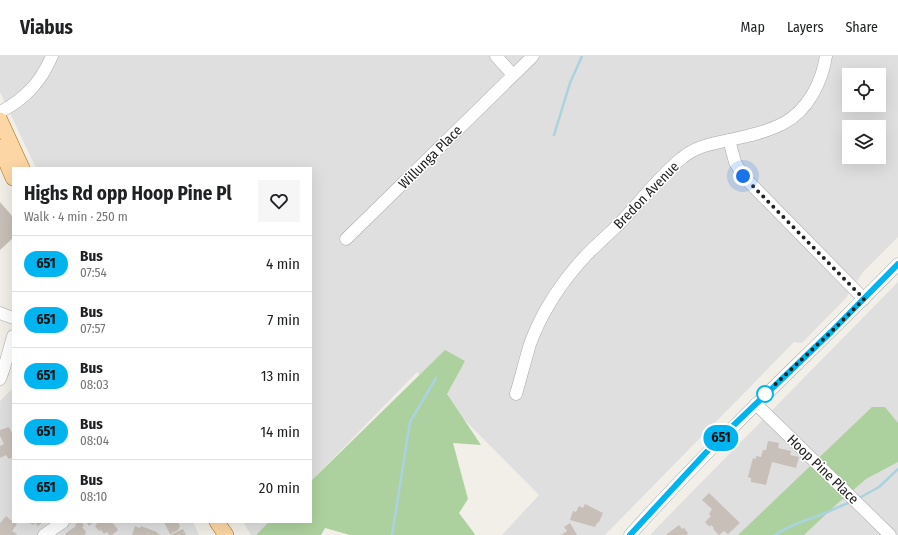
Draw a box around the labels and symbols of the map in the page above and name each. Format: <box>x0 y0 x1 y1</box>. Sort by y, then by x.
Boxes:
street label: Willunga Place <box>395 122 466 193</box>
street label: Bredon Avenue <box>610 158 683 232</box>
your location <box>733 166 753 186</box>
unlabelled marker <box>756 385 774 403</box>
line badge: 651 <box>698 425 744 451</box>
street label: Hoop Pine Place <box>783 431 862 508</box>

